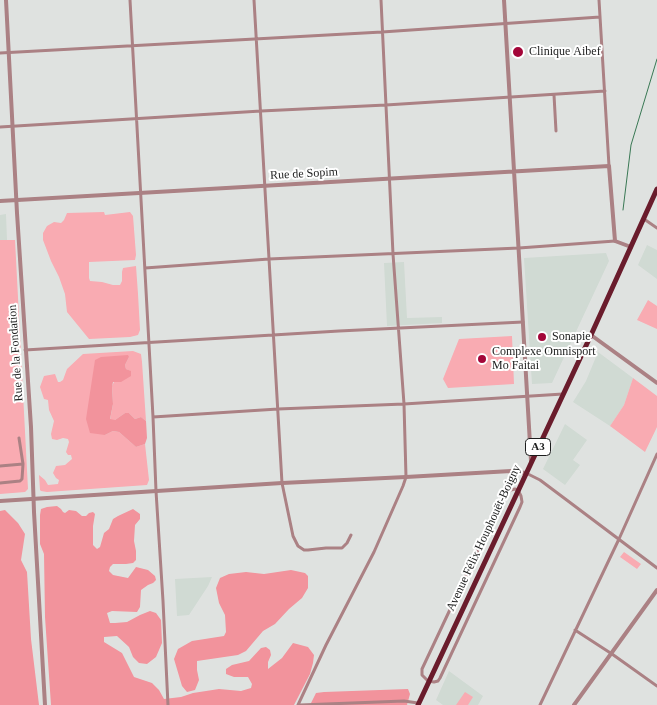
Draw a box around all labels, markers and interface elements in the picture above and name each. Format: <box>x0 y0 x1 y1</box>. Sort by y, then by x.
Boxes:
marker: Clinique Aibef <box>511 45 525 59</box>
place label: Clinique Aibef <box>529 45 601 59</box>
street label: Rue de Sopim <box>270 165 338 183</box>
street label: Rue de la Fondation <box>5 304 27 402</box>
place label: Sonapie <box>552 330 591 344</box>
marker: Sonapie <box>536 331 548 343</box>
place label: Complexe Omnisport Mo Faitai <box>492 345 596 373</box>
marker: Complexe Omnisport Mo Faitai <box>476 353 488 365</box>
road number: A3 <box>526 438 550 456</box>
street label: Avenue Félix Houphouët-Boigny <box>444 463 524 613</box>

